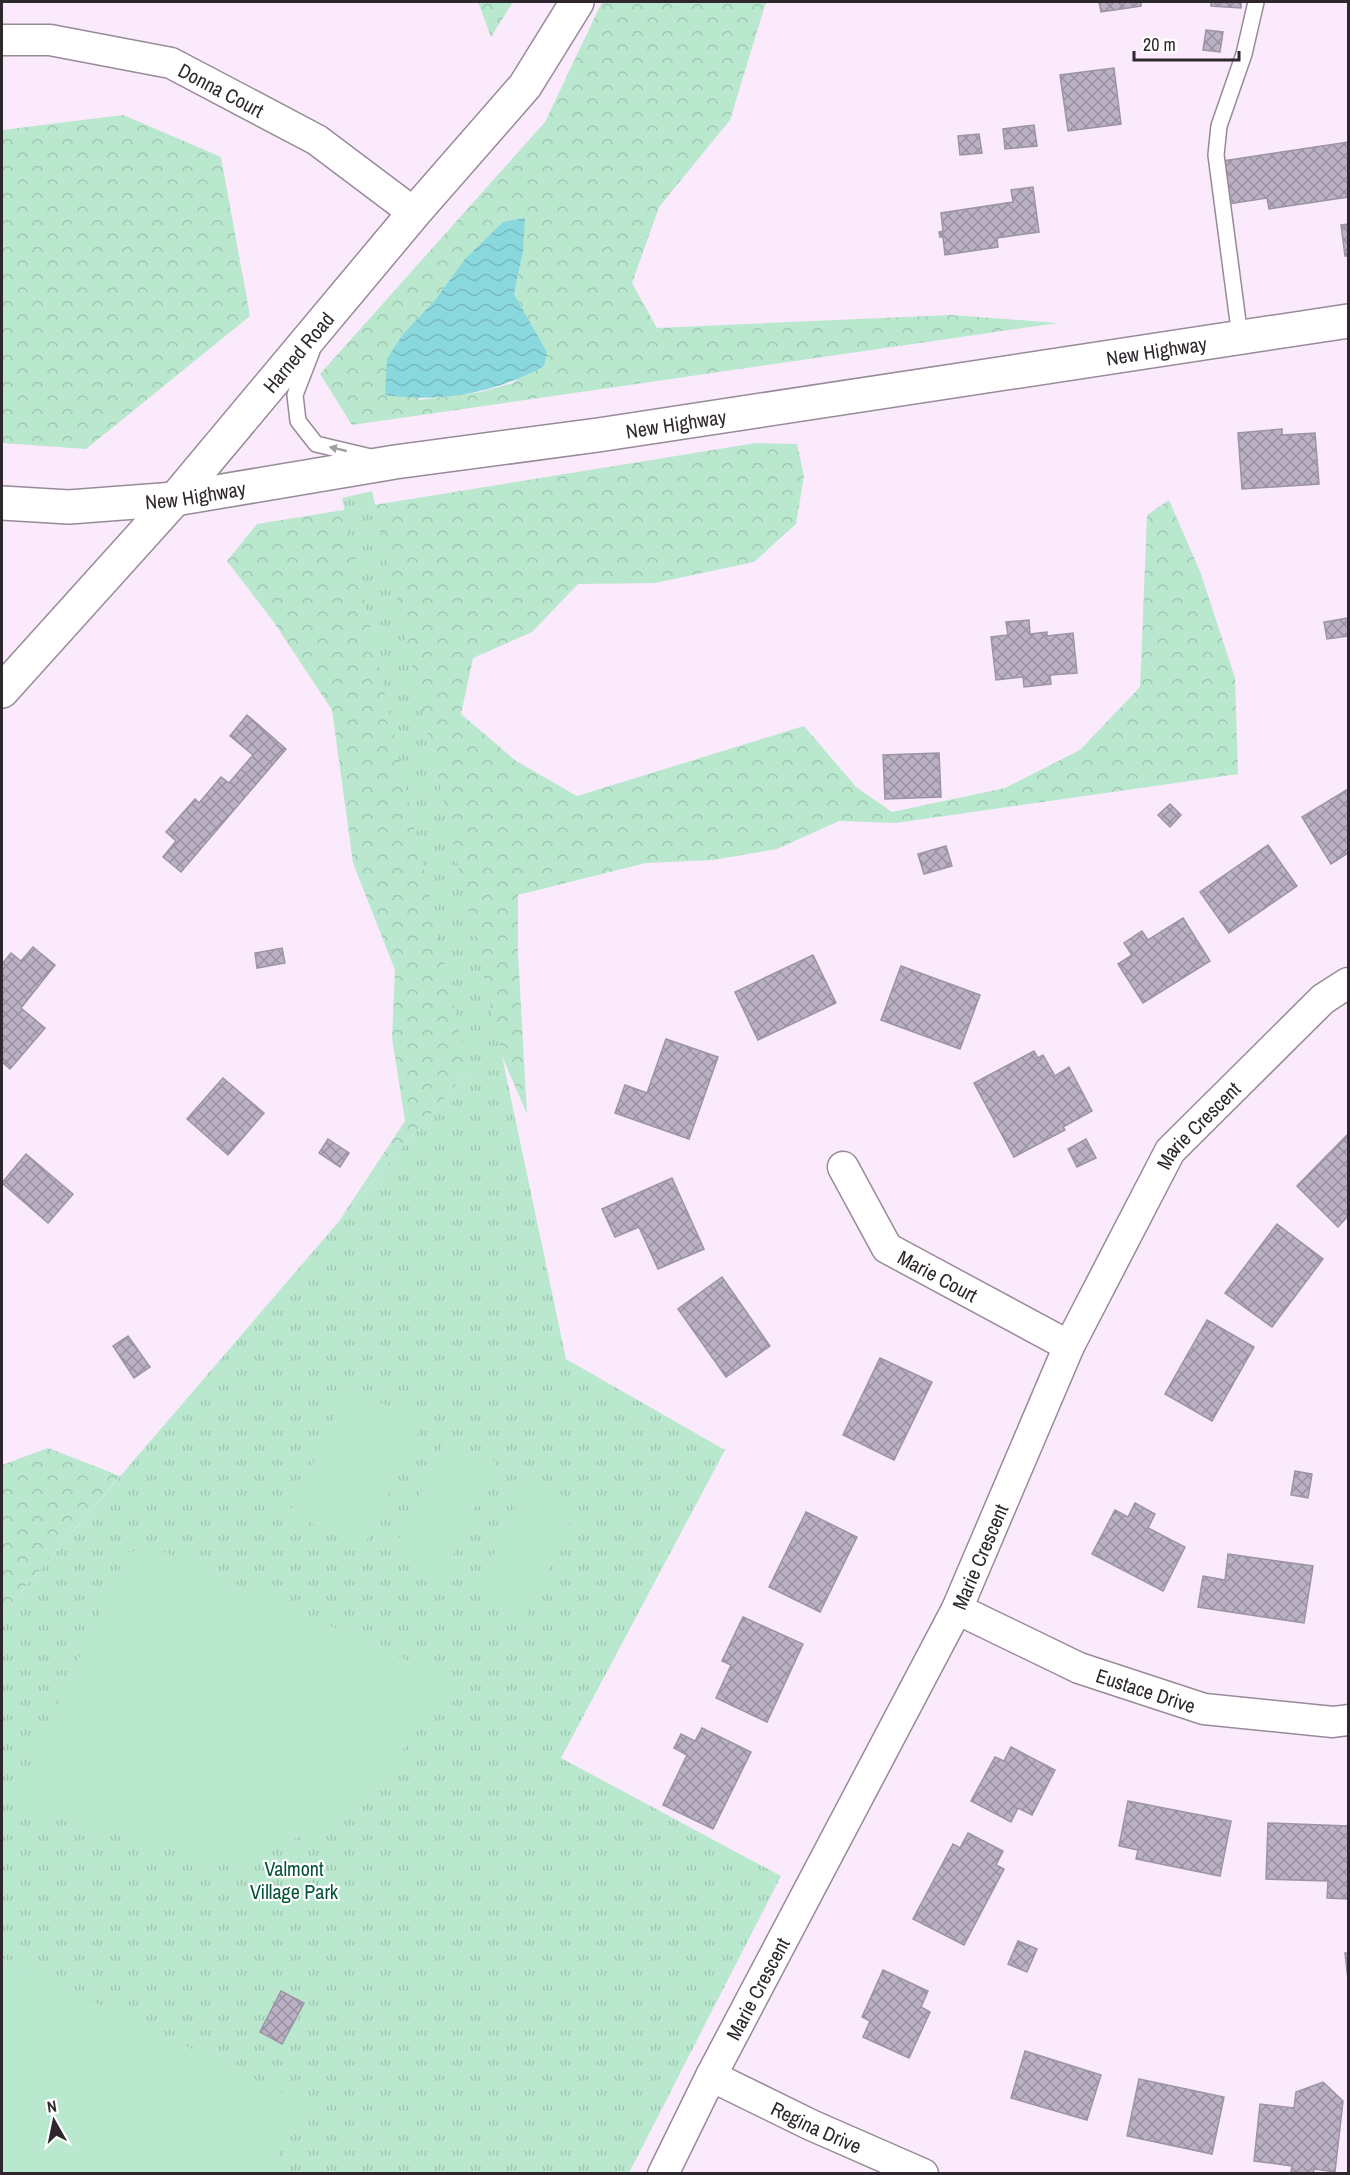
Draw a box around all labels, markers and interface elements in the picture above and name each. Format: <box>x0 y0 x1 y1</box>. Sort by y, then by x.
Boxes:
scale bar <box>1134 24 1239 62</box>
text: 20 m <box>1143 32 1176 57</box>
street label: Donna Court <box>174 56 269 123</box>
street label: Harned Road <box>256 306 339 398</box>
street label: New Highway <box>1104 329 1209 371</box>
street label: New Highway <box>624 402 729 444</box>
one-way arrow <box>329 443 347 453</box>
street label: New Highway <box>144 474 248 515</box>
street label: Marie Crescent <box>1150 1075 1246 1174</box>
street label: Marie Court <box>893 1243 983 1308</box>
street label: Marie Crescent <box>945 1499 1014 1613</box>
street label: Eustace Drive <box>1093 1661 1199 1719</box>
park label: Valmont Village Park <box>250 1855 339 1905</box>
street label: Marie Crescent <box>719 1932 795 2044</box>
north arrow <box>24 2091 84 2151</box>
street label: Regina Drive <box>767 2094 866 2159</box>
text: N <box>45 2095 58 2118</box>

